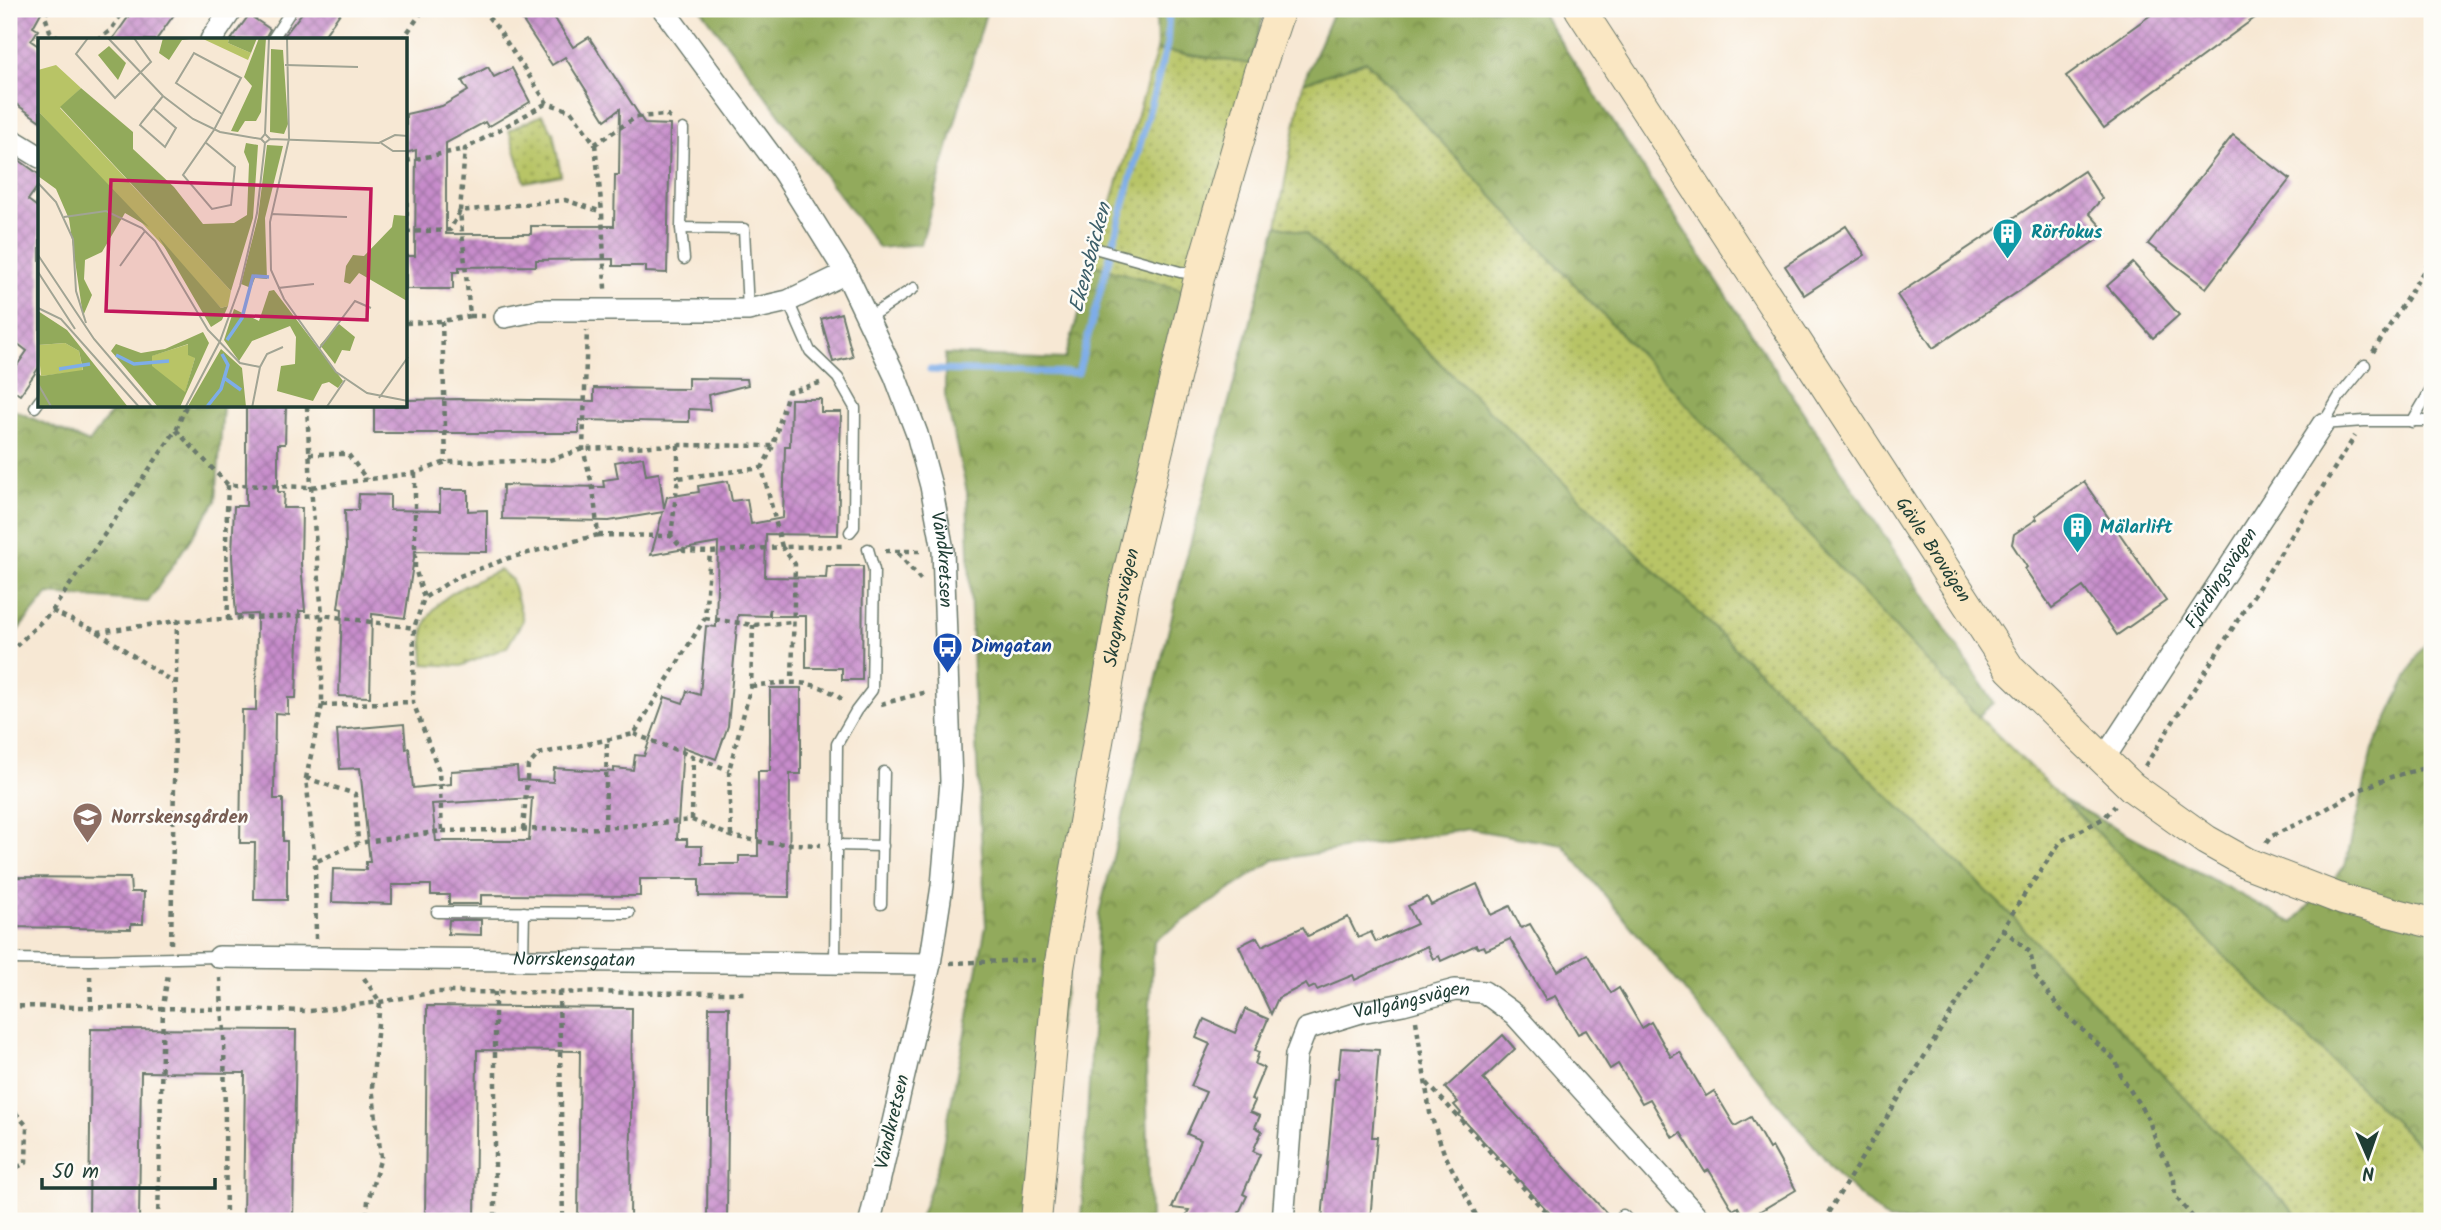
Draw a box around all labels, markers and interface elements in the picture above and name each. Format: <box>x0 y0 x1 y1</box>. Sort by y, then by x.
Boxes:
inset map <box>38 38 408 408</box>
water label: Ekensbäcken <box>1061 198 1122 317</box>
building icon: Rörfokus <box>1991 216 2025 260</box>
place label: Rörfokus <box>2031 218 2102 248</box>
street label: Gävle Brovägen <box>1887 491 1978 609</box>
street label: Vändkretsen <box>921 509 960 608</box>
building icon: Mälarlift <box>2060 511 2094 555</box>
place label: Mälarlift <box>2100 513 2173 543</box>
street label: Fjärdingsvägen <box>2178 522 2266 635</box>
street label: Skogmursvägen <box>1096 545 1149 669</box>
bus stop icon: Dimgatan <box>931 630 965 674</box>
place label: Dimgatan <box>971 632 1052 662</box>
school or university icon: Norrskensgården <box>71 801 105 845</box>
place label: Norrskensgården <box>111 803 248 833</box>
street label: Norrskensgatan <box>513 945 635 976</box>
street label: Vallgångsvägen <box>1350 975 1471 1028</box>
street label: Vändkretsen <box>868 1072 918 1172</box>
north arrow <box>2332 1122 2402 1192</box>
scale bar <box>42 1146 215 1190</box>
text: 50 m <box>52 1156 99 1189</box>
text: N <box>2362 1157 2375 1187</box>

